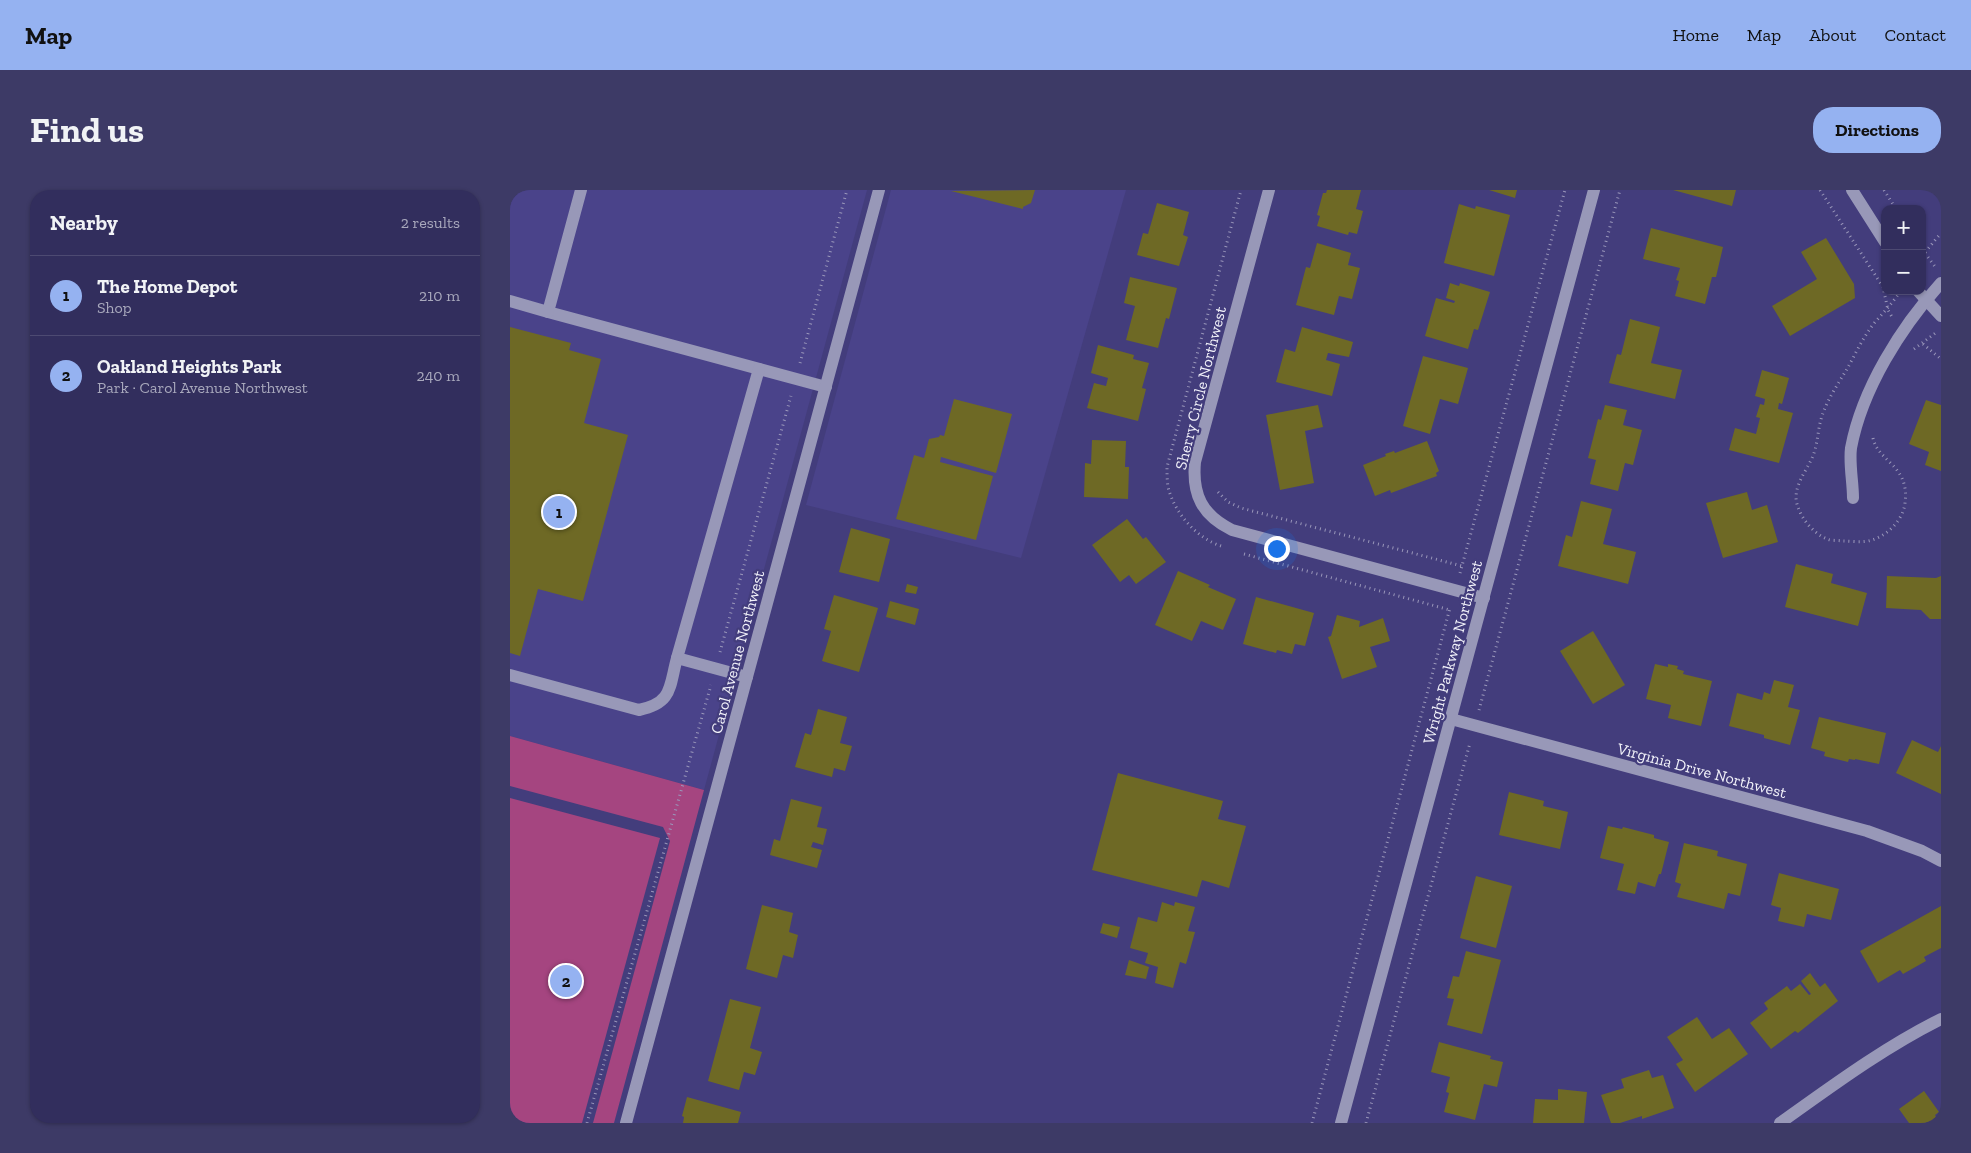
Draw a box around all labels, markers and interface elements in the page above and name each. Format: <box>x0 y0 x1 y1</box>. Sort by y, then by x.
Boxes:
text: Map <box>25 21 72 50</box>
text: Home <box>1672 24 1719 46</box>
text: Map <box>1747 24 1781 46</box>
text: About <box>1809 24 1856 46</box>
text: Contact <box>1884 24 1946 46</box>
button: Directions <box>1813 107 1941 153</box>
text: Find us <box>30 109 144 151</box>
map controls <box>1881 205 1926 295</box>
button: + <box>1881 205 1926 250</box>
text: Nearby <box>50 210 118 235</box>
text: 2 results <box>401 213 460 232</box>
button: − <box>1881 250 1926 295</box>
text: The Home Depot <box>97 275 237 298</box>
text: 1 <box>63 286 69 305</box>
text: 210 m <box>419 286 460 305</box>
text: Shop <box>97 298 132 317</box>
street label: Sherry Circle Northwest <box>1171 304 1230 472</box>
text: Oakland Heights Park <box>97 355 282 378</box>
text: 2 <box>62 366 70 385</box>
text: 240 m <box>416 366 460 385</box>
text: Park · Carol Avenue Northwest <box>97 378 308 397</box>
pin: 1 <box>543 493 575 531</box>
your location <box>1264 536 1290 562</box>
street label: Wright Parkway Northwest <box>1419 558 1486 746</box>
street label: Carol Avenue Northwest <box>707 568 768 736</box>
street label: Virginia Drive Northwest <box>1614 738 1789 802</box>
pin: 2 <box>550 962 582 1000</box>

